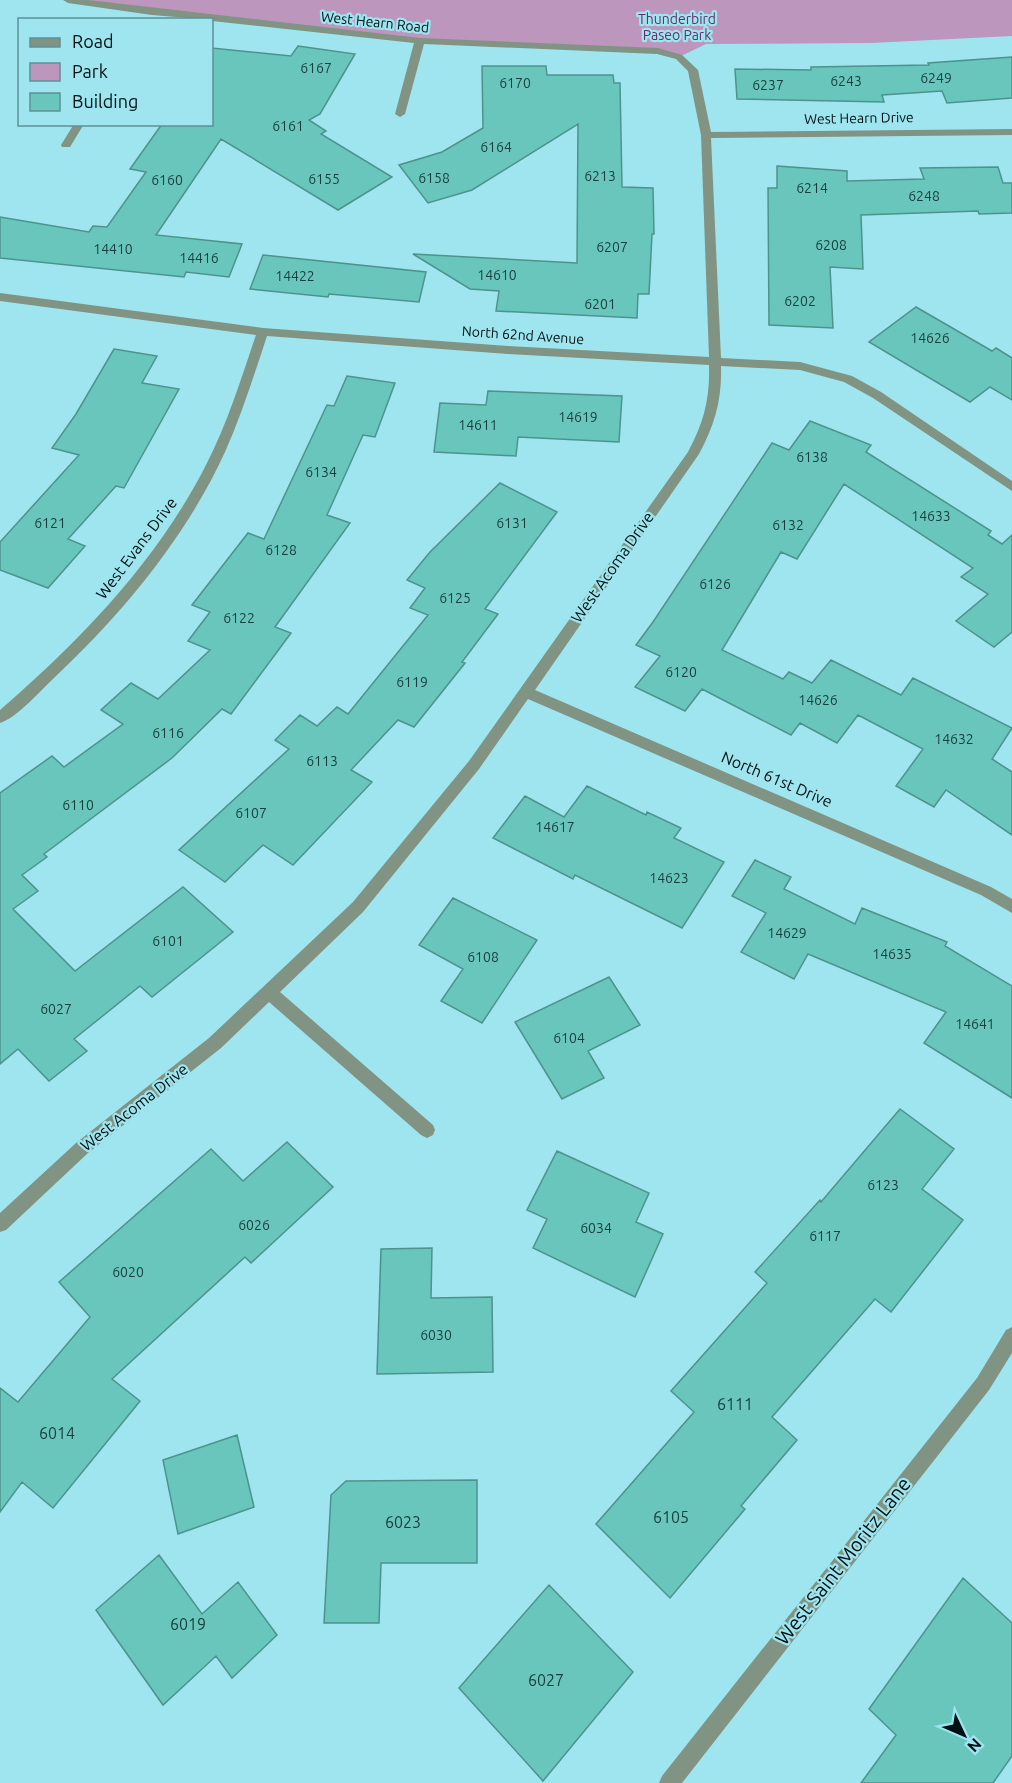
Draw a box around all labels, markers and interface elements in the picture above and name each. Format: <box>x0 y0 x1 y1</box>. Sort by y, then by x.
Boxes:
street label: West Hearn Road <box>320 8 430 36</box>
park label: Thunderbird Paseo Park <box>638 11 716 43</box>
legend <box>18 18 213 126</box>
text: Road <box>72 31 114 51</box>
house number: 6167 <box>300 60 332 76</box>
text: Park <box>72 61 108 81</box>
house number: 6249 <box>920 70 952 86</box>
house number: 6243 <box>830 73 862 89</box>
house number: 6170 <box>499 75 531 91</box>
house number: 6237 <box>752 77 784 93</box>
text: Building <box>72 91 138 111</box>
street label: West Hearn Drive <box>804 109 914 127</box>
house number: 6161 <box>272 118 304 134</box>
house number: 6164 <box>480 139 512 155</box>
house number: 6213 <box>584 168 616 184</box>
house number: 6158 <box>418 170 450 186</box>
house number: 6155 <box>308 171 340 187</box>
house number: 6160 <box>151 172 183 188</box>
house number: 6214 <box>796 180 828 196</box>
house number: 6248 <box>908 188 940 204</box>
house number: 6208 <box>815 237 847 253</box>
house number: 6207 <box>596 239 628 255</box>
house number: 14410 <box>93 241 133 257</box>
house number: 14416 <box>179 250 219 266</box>
house number: 14610 <box>477 267 517 283</box>
house number: 14422 <box>275 268 315 284</box>
house number: 6202 <box>784 293 816 309</box>
house number: 6201 <box>584 296 616 312</box>
street label: North 62nd Avenue <box>461 323 585 347</box>
house number: 14626 <box>910 330 950 346</box>
house number: 14619 <box>558 409 598 425</box>
house number: 14611 <box>458 417 498 433</box>
house number: 6138 <box>796 449 828 465</box>
house number: 6134 <box>305 464 337 480</box>
street label: West Evans Drive <box>92 494 180 602</box>
street label: West Acoma Drive <box>567 508 657 626</box>
house number: 14633 <box>911 508 951 524</box>
house number: 6121 <box>34 515 66 531</box>
house number: 6131 <box>496 515 528 531</box>
house number: 6132 <box>772 517 804 533</box>
house number: 6128 <box>265 542 297 558</box>
house number: 6126 <box>699 576 731 592</box>
house number: 6125 <box>439 590 471 606</box>
house number: 6122 <box>223 610 255 626</box>
house number: 6120 <box>665 664 697 680</box>
house number: 6119 <box>396 674 428 690</box>
house number: 14626 <box>798 692 838 708</box>
house number: 6116 <box>152 725 184 741</box>
house number: 14632 <box>934 731 974 747</box>
street label: North 61st Drive <box>719 748 835 810</box>
house number: 6113 <box>306 753 338 769</box>
house number: 6110 <box>62 797 94 813</box>
house number: 6107 <box>235 805 267 821</box>
house number: 14617 <box>535 819 575 835</box>
house number: 14623 <box>649 870 689 886</box>
house number: 14629 <box>767 925 807 941</box>
house number: 6101 <box>152 933 184 949</box>
house number: 14635 <box>872 946 912 962</box>
house number: 6108 <box>467 949 499 965</box>
house number: 6027 <box>40 1001 72 1017</box>
house number: 14641 <box>955 1016 995 1032</box>
house number: 6104 <box>553 1030 585 1046</box>
street label: West Acoma Drive <box>77 1060 191 1154</box>
house number: 6123 <box>867 1177 899 1193</box>
house number: 6026 <box>238 1217 270 1233</box>
house number: 6034 <box>580 1220 612 1236</box>
house number: 6117 <box>809 1228 841 1244</box>
house number: 6020 <box>112 1264 144 1280</box>
house number: 6030 <box>420 1327 452 1343</box>
house number: 6111 <box>717 1395 753 1413</box>
house number: 6014 <box>39 1424 75 1442</box>
street label: West Saint Moritz Lane <box>770 1472 915 1649</box>
house number: 6105 <box>653 1508 689 1526</box>
house number: 6023 <box>385 1513 421 1531</box>
house number: 6019 <box>170 1615 206 1633</box>
house number: 6027 <box>528 1671 564 1689</box>
north arrow <box>934 1705 994 1765</box>
text: N <box>964 1735 985 1756</box>

